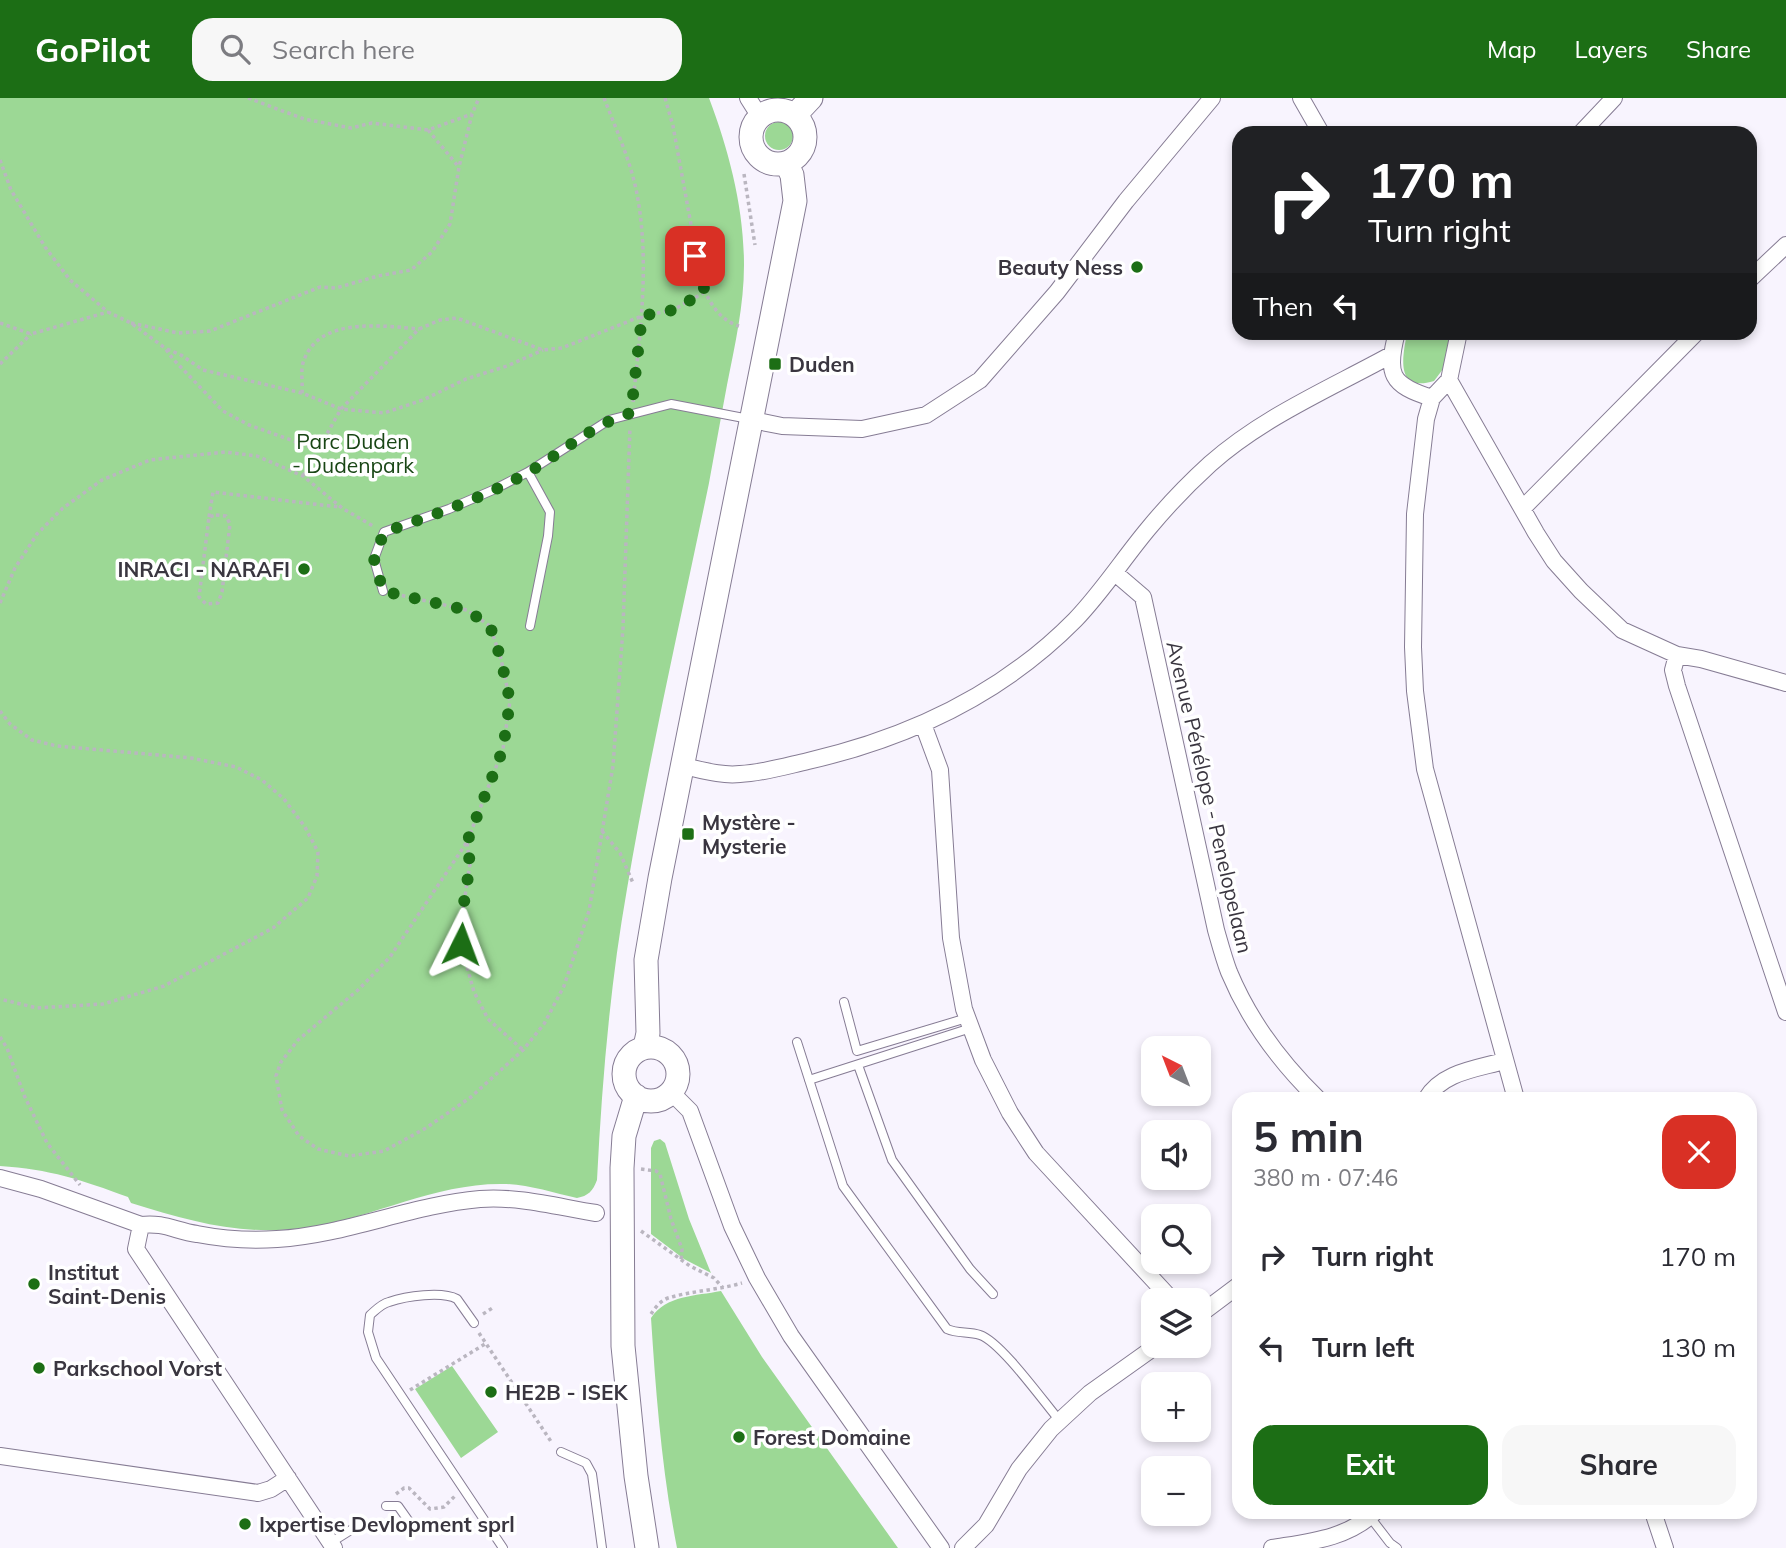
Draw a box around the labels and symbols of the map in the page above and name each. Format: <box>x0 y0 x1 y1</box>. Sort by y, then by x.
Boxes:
pin <box>665 226 725 286</box>
place label: Beauty Ness <box>998 254 1123 280</box>
marker: Beauty Ness <box>1129 259 1145 275</box>
place label: Duden <box>789 351 855 377</box>
marker: Duden <box>767 356 783 372</box>
park label: Parc Duden - Dudenpark <box>292 428 414 478</box>
place label: INRACI - NARAFI <box>117 556 290 582</box>
marker: INRACI - NARAFI <box>296 561 312 577</box>
street label: Avenue Pénélope - Penelopelaan <box>1161 638 1259 956</box>
place label: Mystère - Mysterie <box>702 809 796 859</box>
marker: Mystère - Mysterie <box>680 826 696 842</box>
position arrow <box>424 907 498 981</box>
north arrow <box>1141 1036 1211 1106</box>
place label: Institut Saint-Denis <box>48 1259 166 1309</box>
marker: Institut Saint-Denis <box>26 1276 42 1292</box>
place label: Parkschool Vorst <box>53 1355 222 1381</box>
marker: Parkschool Vorst <box>31 1360 47 1376</box>
place label: HE2B - ISEK <box>505 1379 629 1405</box>
marker: HE2B - ISEK <box>483 1384 499 1400</box>
place label: Forest Domaine <box>753 1424 911 1450</box>
marker: Forest Domaine <box>731 1429 747 1445</box>
place label: Ixpertise Devlopment sprl <box>259 1511 515 1537</box>
marker: Ixpertise Devlopment sprl <box>237 1516 253 1532</box>

